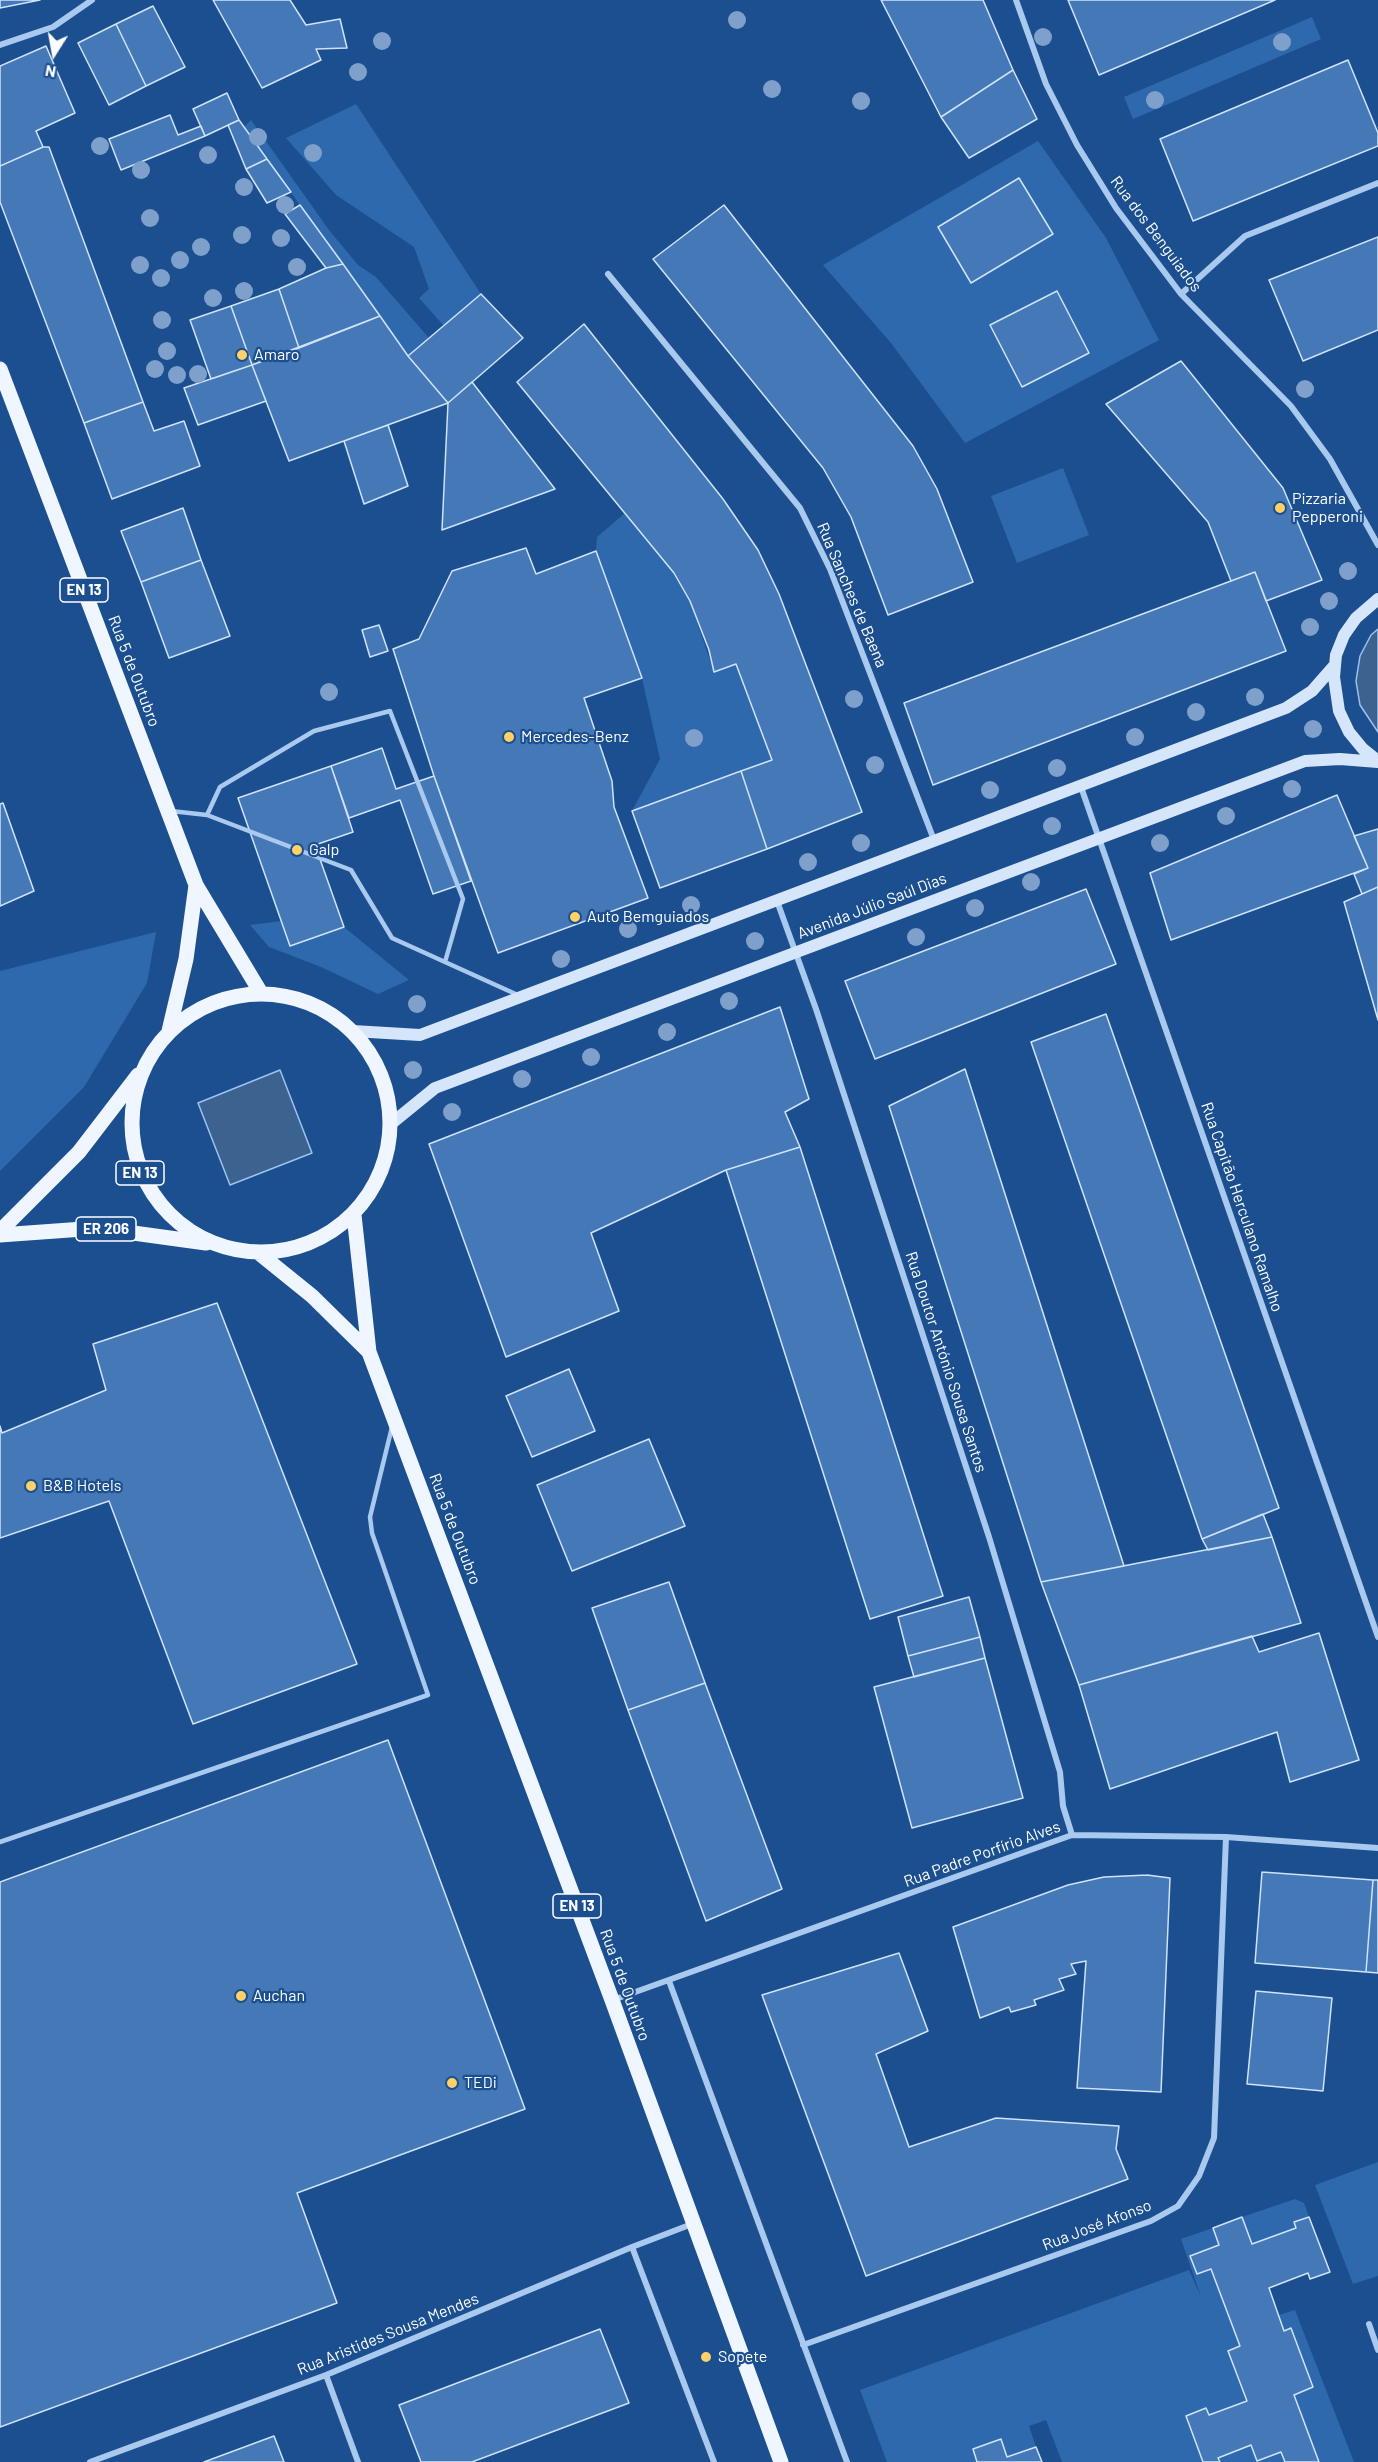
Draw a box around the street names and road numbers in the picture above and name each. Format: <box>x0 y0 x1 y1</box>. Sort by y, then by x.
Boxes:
street label: Rua dos Benguiados <box>1106 172 1206 296</box>
street label: Rua Sanches de Baena <box>813 520 891 670</box>
road number: EN 13 <box>60 578 108 602</box>
street label: Rua 5 de Outubro <box>104 613 164 729</box>
street label: Avenida Júlio Saúl Dias <box>795 869 949 943</box>
street label: Rua Capitão Herculano Ramalho <box>1197 1100 1287 1314</box>
road number: EN 13 <box>116 1161 164 1185</box>
road number: ER 206 <box>76 1217 136 1241</box>
street label: Rua Doutor António Sousa Santos <box>901 1249 991 1475</box>
street label: Rua 5 de Outubro <box>425 1471 485 1587</box>
street label: Rua Padre Porfírio Alves <box>901 1817 1063 1891</box>
road number: EN 13 <box>553 1894 601 1918</box>
street label: Rua 5 de Outubro <box>596 1926 654 2044</box>
street label: Rua José Afonso <box>1040 2195 1154 2255</box>
street label: Rua Aristides Sousa Mendes <box>294 2289 482 2379</box>

